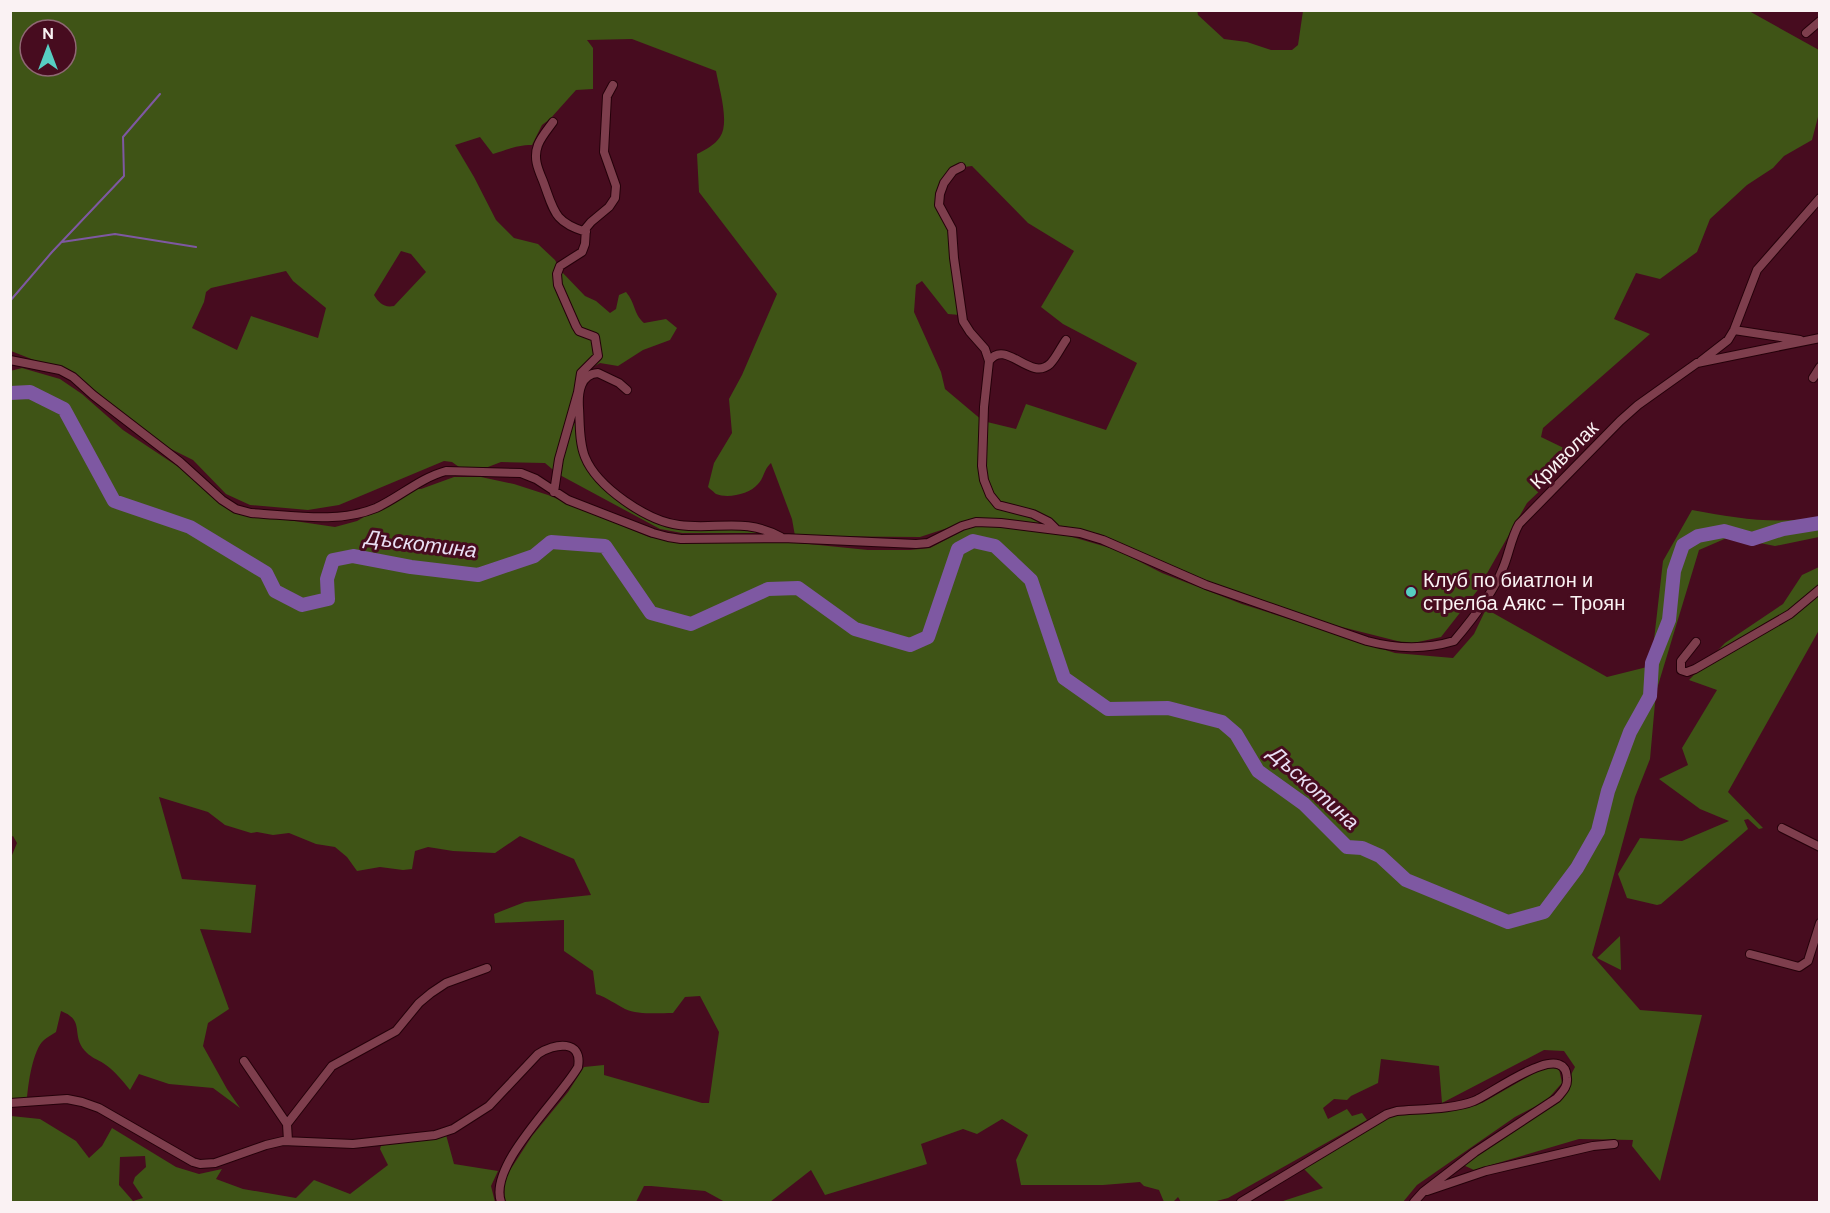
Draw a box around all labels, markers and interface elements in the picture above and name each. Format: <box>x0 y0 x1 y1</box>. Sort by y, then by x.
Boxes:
north arrow <box>18 18 78 78</box>
text: N <box>42 23 54 44</box>
street label: Криволак <box>1524 415 1604 495</box>
water label: Дъскотина <box>362 523 478 565</box>
place label: Клуб по биатлон и стрелба Аякс – Троян <box>1423 567 1625 616</box>
marker: Клуб по биатлон и стрелба Аякс – Троян <box>1404 585 1418 599</box>
water label: Дъскотина <box>1261 739 1365 836</box>

